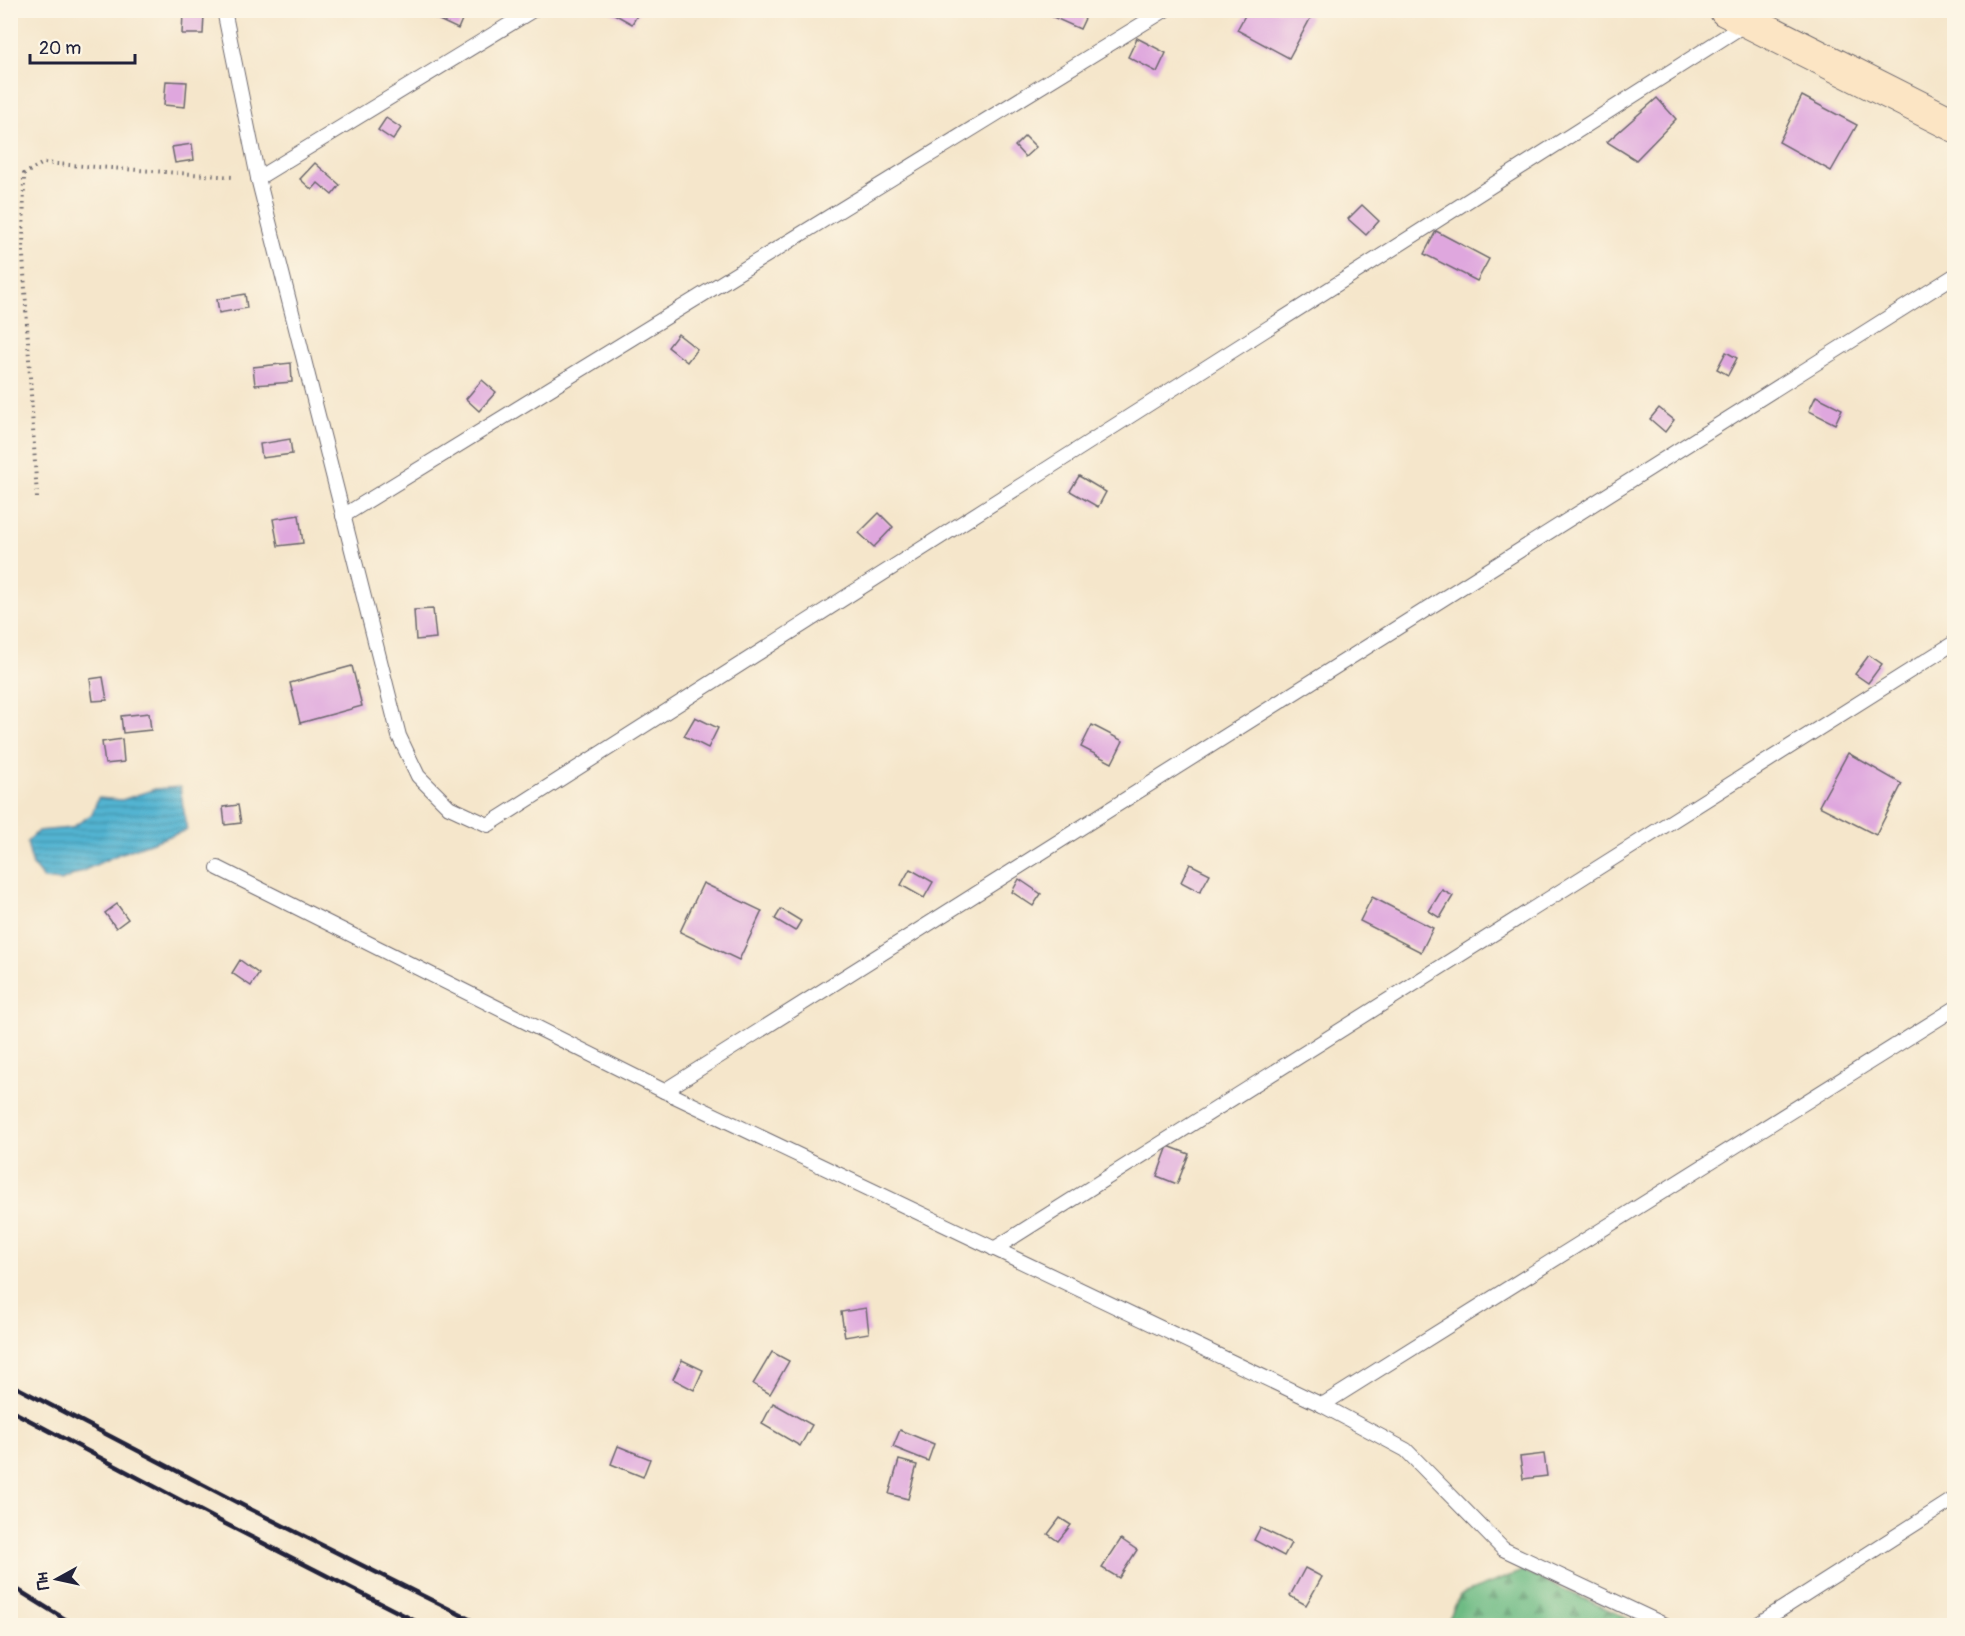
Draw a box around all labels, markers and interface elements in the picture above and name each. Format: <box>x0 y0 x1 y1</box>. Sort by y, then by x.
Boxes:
scale bar <box>30 27 135 65</box>
text: 20 m <box>39 37 81 60</box>
north arrow <box>27 1549 87 1609</box>
text: Пн <box>32 1571 54 1591</box>

